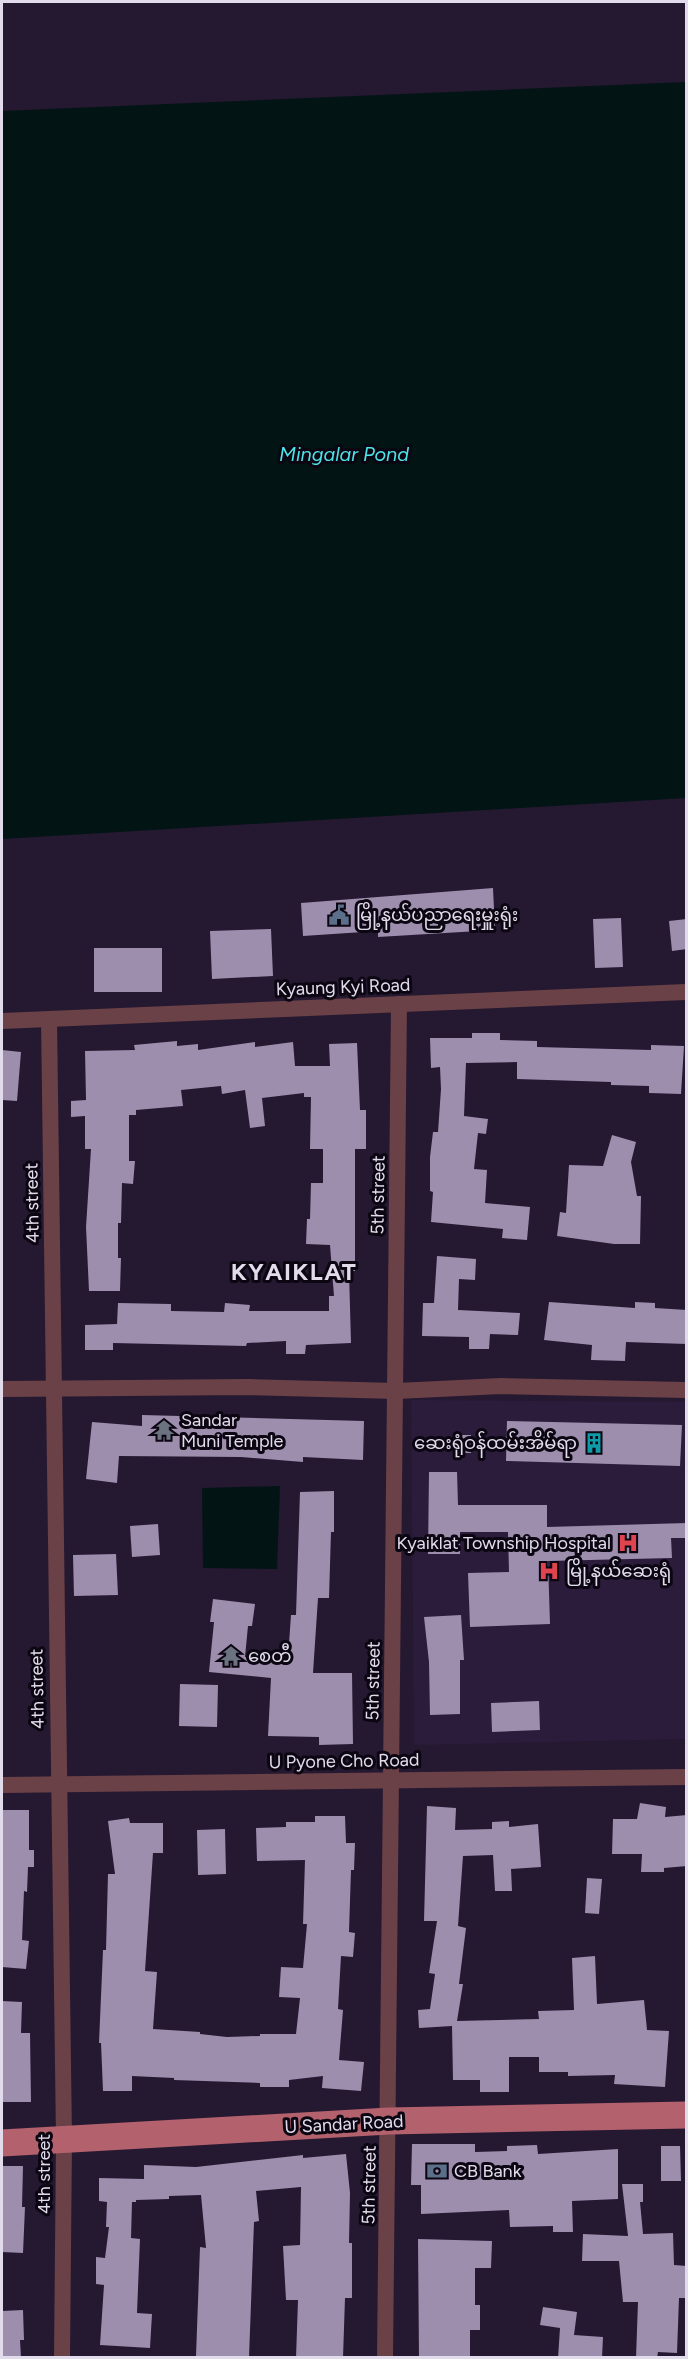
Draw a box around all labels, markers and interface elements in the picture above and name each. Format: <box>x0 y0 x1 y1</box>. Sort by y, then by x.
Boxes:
water label: Mingalar Pond <box>279 442 409 466</box>
place label: မြို့နယ်ပညာရေးမှူးရုံး <box>356 901 518 930</box>
public building icon: မြို့နယ်ပညာရေးမှူးရုံး <box>327 903 351 927</box>
street label: Kyaung Kyi Road <box>275 974 411 1000</box>
street label: 5th street <box>366 1155 390 1235</box>
street label: 4th street <box>20 1163 44 1243</box>
district label: KYAIKLAT <box>231 1257 357 1286</box>
place label: Sandar Muni Temple <box>181 1409 284 1452</box>
temple icon: Sandar Muni Temple <box>152 1418 176 1442</box>
place label: ဆေးရုံဝန်ထမ်းအိမ်ရာ <box>414 1429 577 1458</box>
building icon: ဆေးရုံဝန်ထမ်းအိမ်ရာ <box>582 1431 606 1455</box>
hospital icon: Kyaiklat Township Hospital <box>616 1531 640 1555</box>
place label: Kyaiklat Township Hospital <box>397 1532 611 1554</box>
place label: မြို့နယ်ဆေးရုံ <box>566 1557 671 1586</box>
hospital icon: မြို့နယ်ဆေးရုံ <box>537 1559 561 1583</box>
street label: 5th street <box>361 1641 385 1721</box>
place label: စေတီ <box>248 1642 292 1667</box>
temple icon: စေတီ <box>219 1644 243 1668</box>
street label: 4th street <box>25 1649 49 1729</box>
street label: U Pyone Cho Road <box>268 1749 420 1773</box>
street label: U Sandar Road <box>284 2110 404 2138</box>
street label: 4th street <box>33 2134 55 2214</box>
street label: 5th street <box>357 2145 381 2225</box>
bank icon: CB Bank <box>425 2159 449 2183</box>
place label: CB Bank <box>454 2160 522 2182</box>

